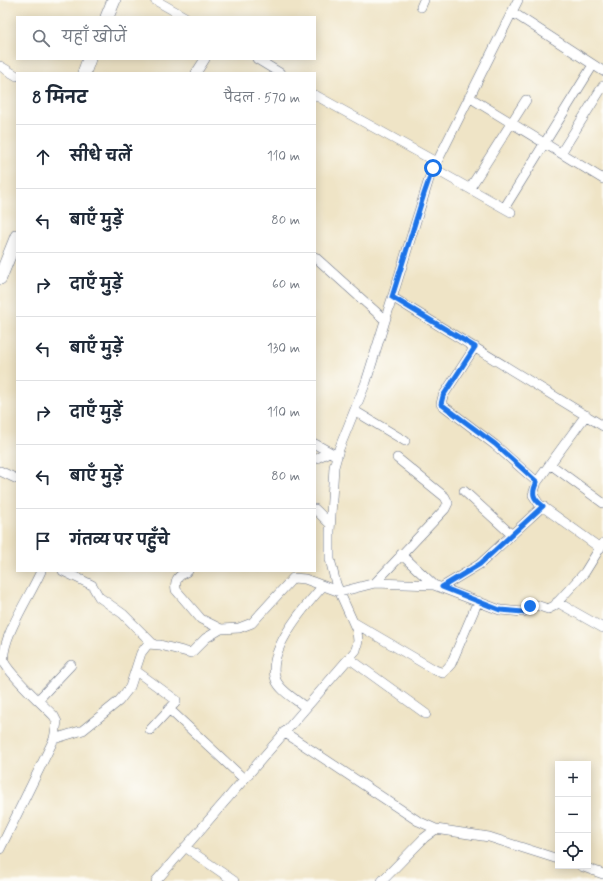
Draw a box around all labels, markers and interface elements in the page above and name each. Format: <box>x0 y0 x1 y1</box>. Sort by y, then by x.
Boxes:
search box <box>16 16 316 60</box>
icon: search <box>30 27 52 49</box>
text: यहाँ खोजें <box>62 28 127 48</box>
text: 8 मिनट <box>32 87 87 109</box>
text: पैदल · 570 m <box>224 90 300 107</box>
icon: ahead <box>32 146 54 168</box>
text: सीधे चलें <box>70 147 132 167</box>
text: 110 m <box>267 148 300 165</box>
route start <box>424 159 442 177</box>
icon: left <box>32 210 54 232</box>
text: बाएँ मुड़ें <box>70 211 123 231</box>
text: 80 m <box>271 212 300 229</box>
icon: right <box>32 274 54 296</box>
text: दाएँ मुड़ें <box>70 275 122 295</box>
text: 60 m <box>272 276 300 293</box>
icon: left <box>32 338 54 360</box>
text: बाएँ मुड़ें <box>70 339 123 359</box>
text: 130 m <box>267 340 300 357</box>
icon: right <box>32 402 54 424</box>
text: दाएँ मुड़ें <box>70 403 122 423</box>
text: 110 m <box>267 404 300 421</box>
icon: left <box>32 466 54 488</box>
text: बाएँ मुड़ें <box>70 467 123 487</box>
text: 80 m <box>271 468 300 485</box>
icon: arrive <box>32 530 54 552</box>
text: गंतव्य पर पहुँचे <box>70 531 169 551</box>
route end <box>521 597 539 615</box>
map controls <box>555 761 591 869</box>
button: + <box>555 761 591 797</box>
button: − <box>555 797 591 833</box>
button: locate <box>555 833 591 869</box>

